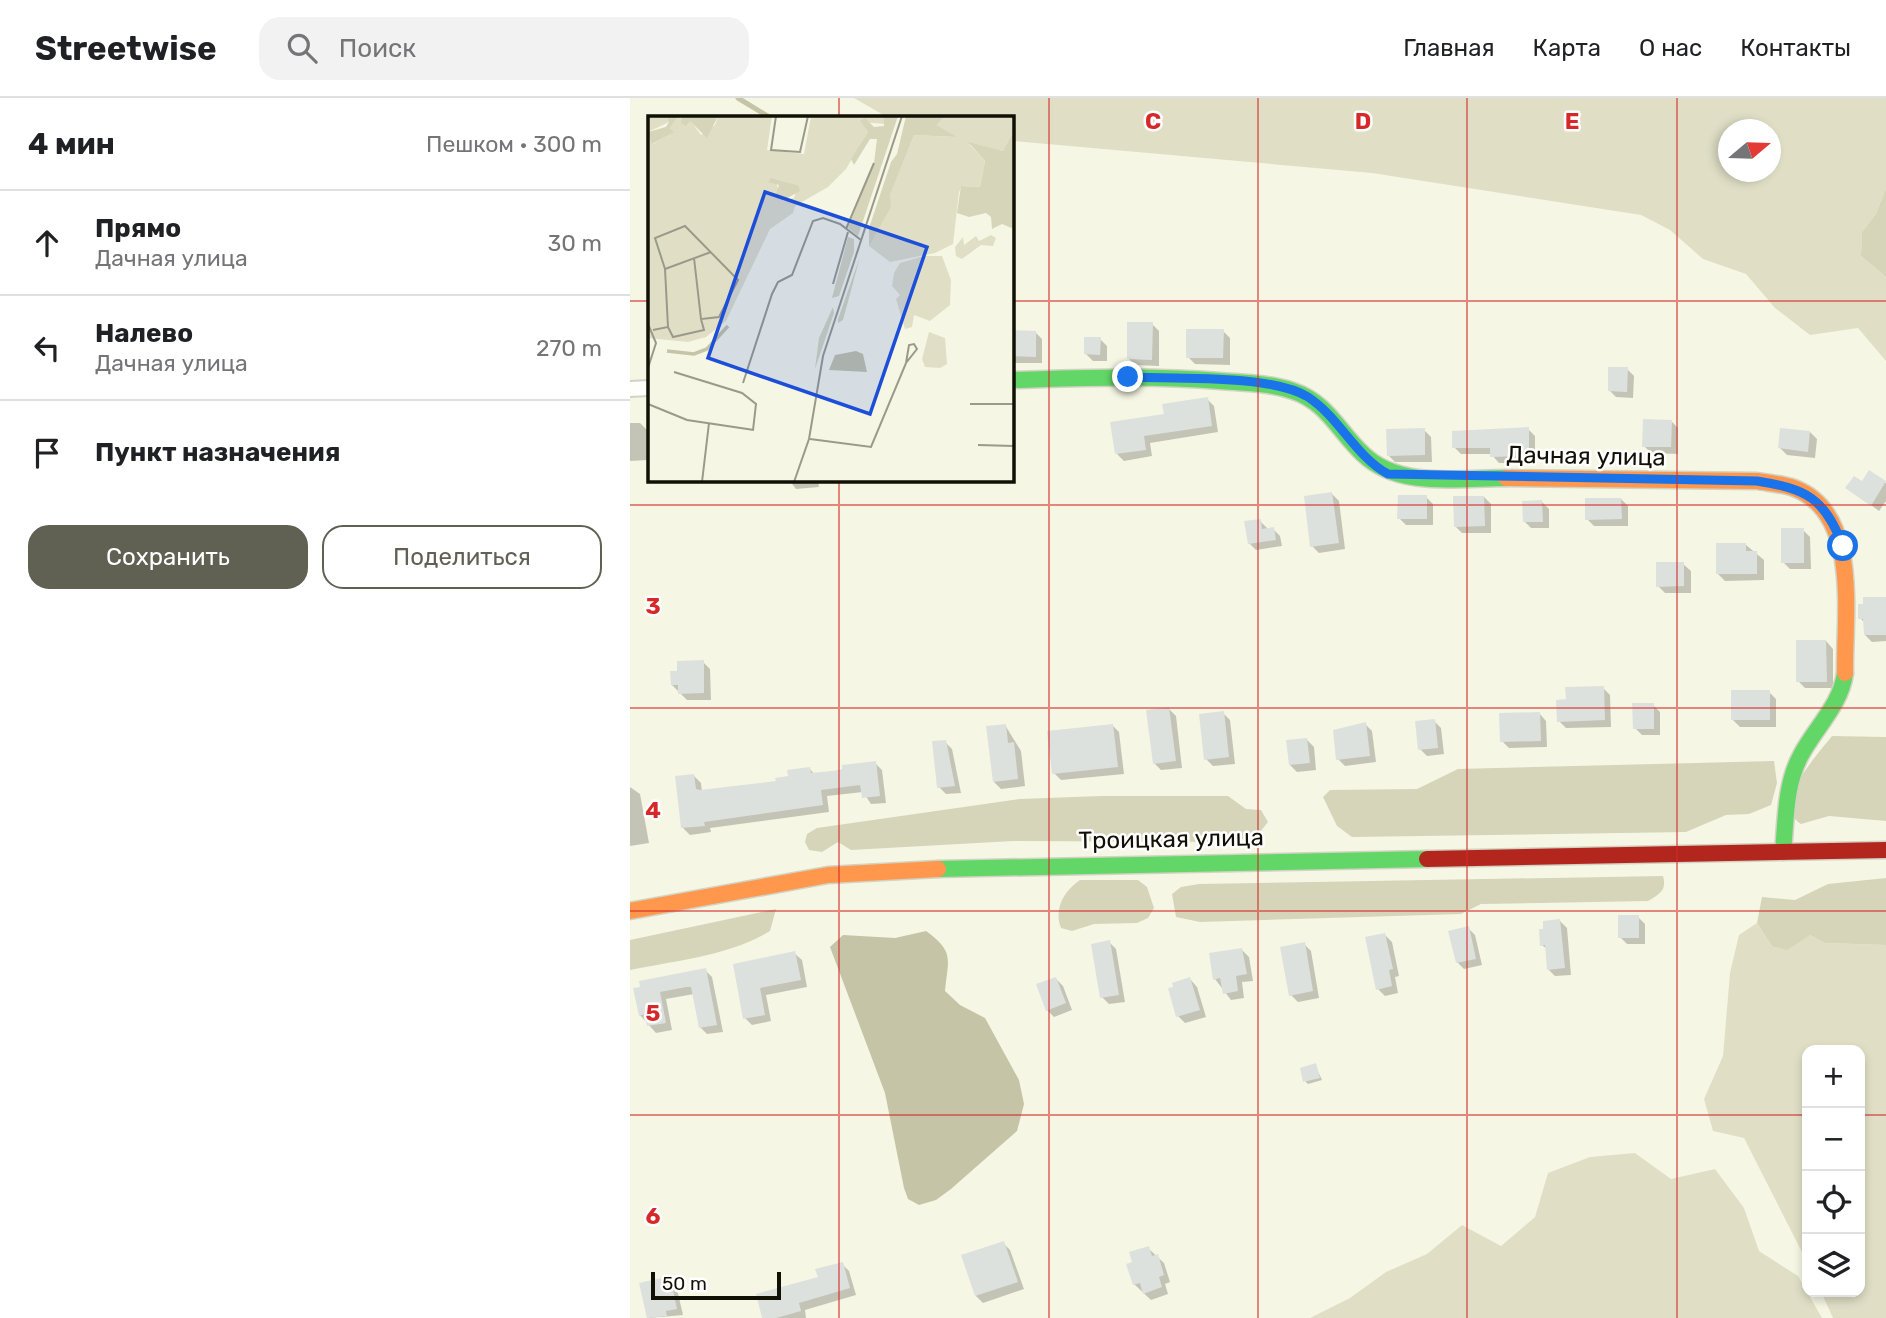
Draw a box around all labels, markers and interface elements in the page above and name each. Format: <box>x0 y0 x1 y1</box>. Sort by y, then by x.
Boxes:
search box <box>259 17 749 80</box>
text: Streetwise <box>35 29 217 68</box>
icon: search <box>283 29 321 67</box>
text: Поиск <box>339 33 416 64</box>
text: Главная <box>1403 34 1495 62</box>
text: Карта <box>1533 34 1601 62</box>
text: О нас <box>1639 34 1702 62</box>
text: Контакты <box>1740 34 1851 62</box>
text: C <box>1145 107 1161 135</box>
text: D <box>1355 107 1371 135</box>
text: E <box>1565 107 1579 135</box>
inset map <box>648 116 1013 481</box>
north arrow <box>1718 119 1781 182</box>
text: 4 мин <box>28 126 115 162</box>
text: Пешком · 300 m <box>426 130 602 158</box>
text: Прямо <box>95 213 181 244</box>
icon: ahead <box>28 224 66 262</box>
text: 30 m <box>547 229 602 257</box>
text: Дачная улица <box>95 244 248 272</box>
text: Налево <box>95 318 193 349</box>
icon: left <box>28 329 66 367</box>
text: 270 m <box>536 334 602 362</box>
text: Дачная улица <box>95 349 248 377</box>
route end <box>1112 361 1143 392</box>
icon: arrive <box>28 434 66 472</box>
text: Пункт назначения <box>95 437 340 468</box>
street label: Дачная улица <box>1506 441 1666 471</box>
button: Сохранить <box>28 525 308 589</box>
button: Поделиться <box>322 525 602 589</box>
route start <box>1827 530 1858 561</box>
text: 3 <box>645 592 661 620</box>
text: 4 <box>645 796 661 824</box>
street label: Троицкая улица <box>1078 823 1264 855</box>
text: 5 <box>646 999 661 1027</box>
map controls <box>1802 1045 1865 1297</box>
button: + <box>1802 1045 1865 1108</box>
button: − <box>1802 1108 1865 1171</box>
button: locate <box>1802 1171 1865 1234</box>
text: 6 <box>646 1202 661 1230</box>
button: layers <box>1802 1234 1865 1297</box>
scale bar <box>651 1269 780 1301</box>
text: 50 m <box>662 1272 707 1295</box>

